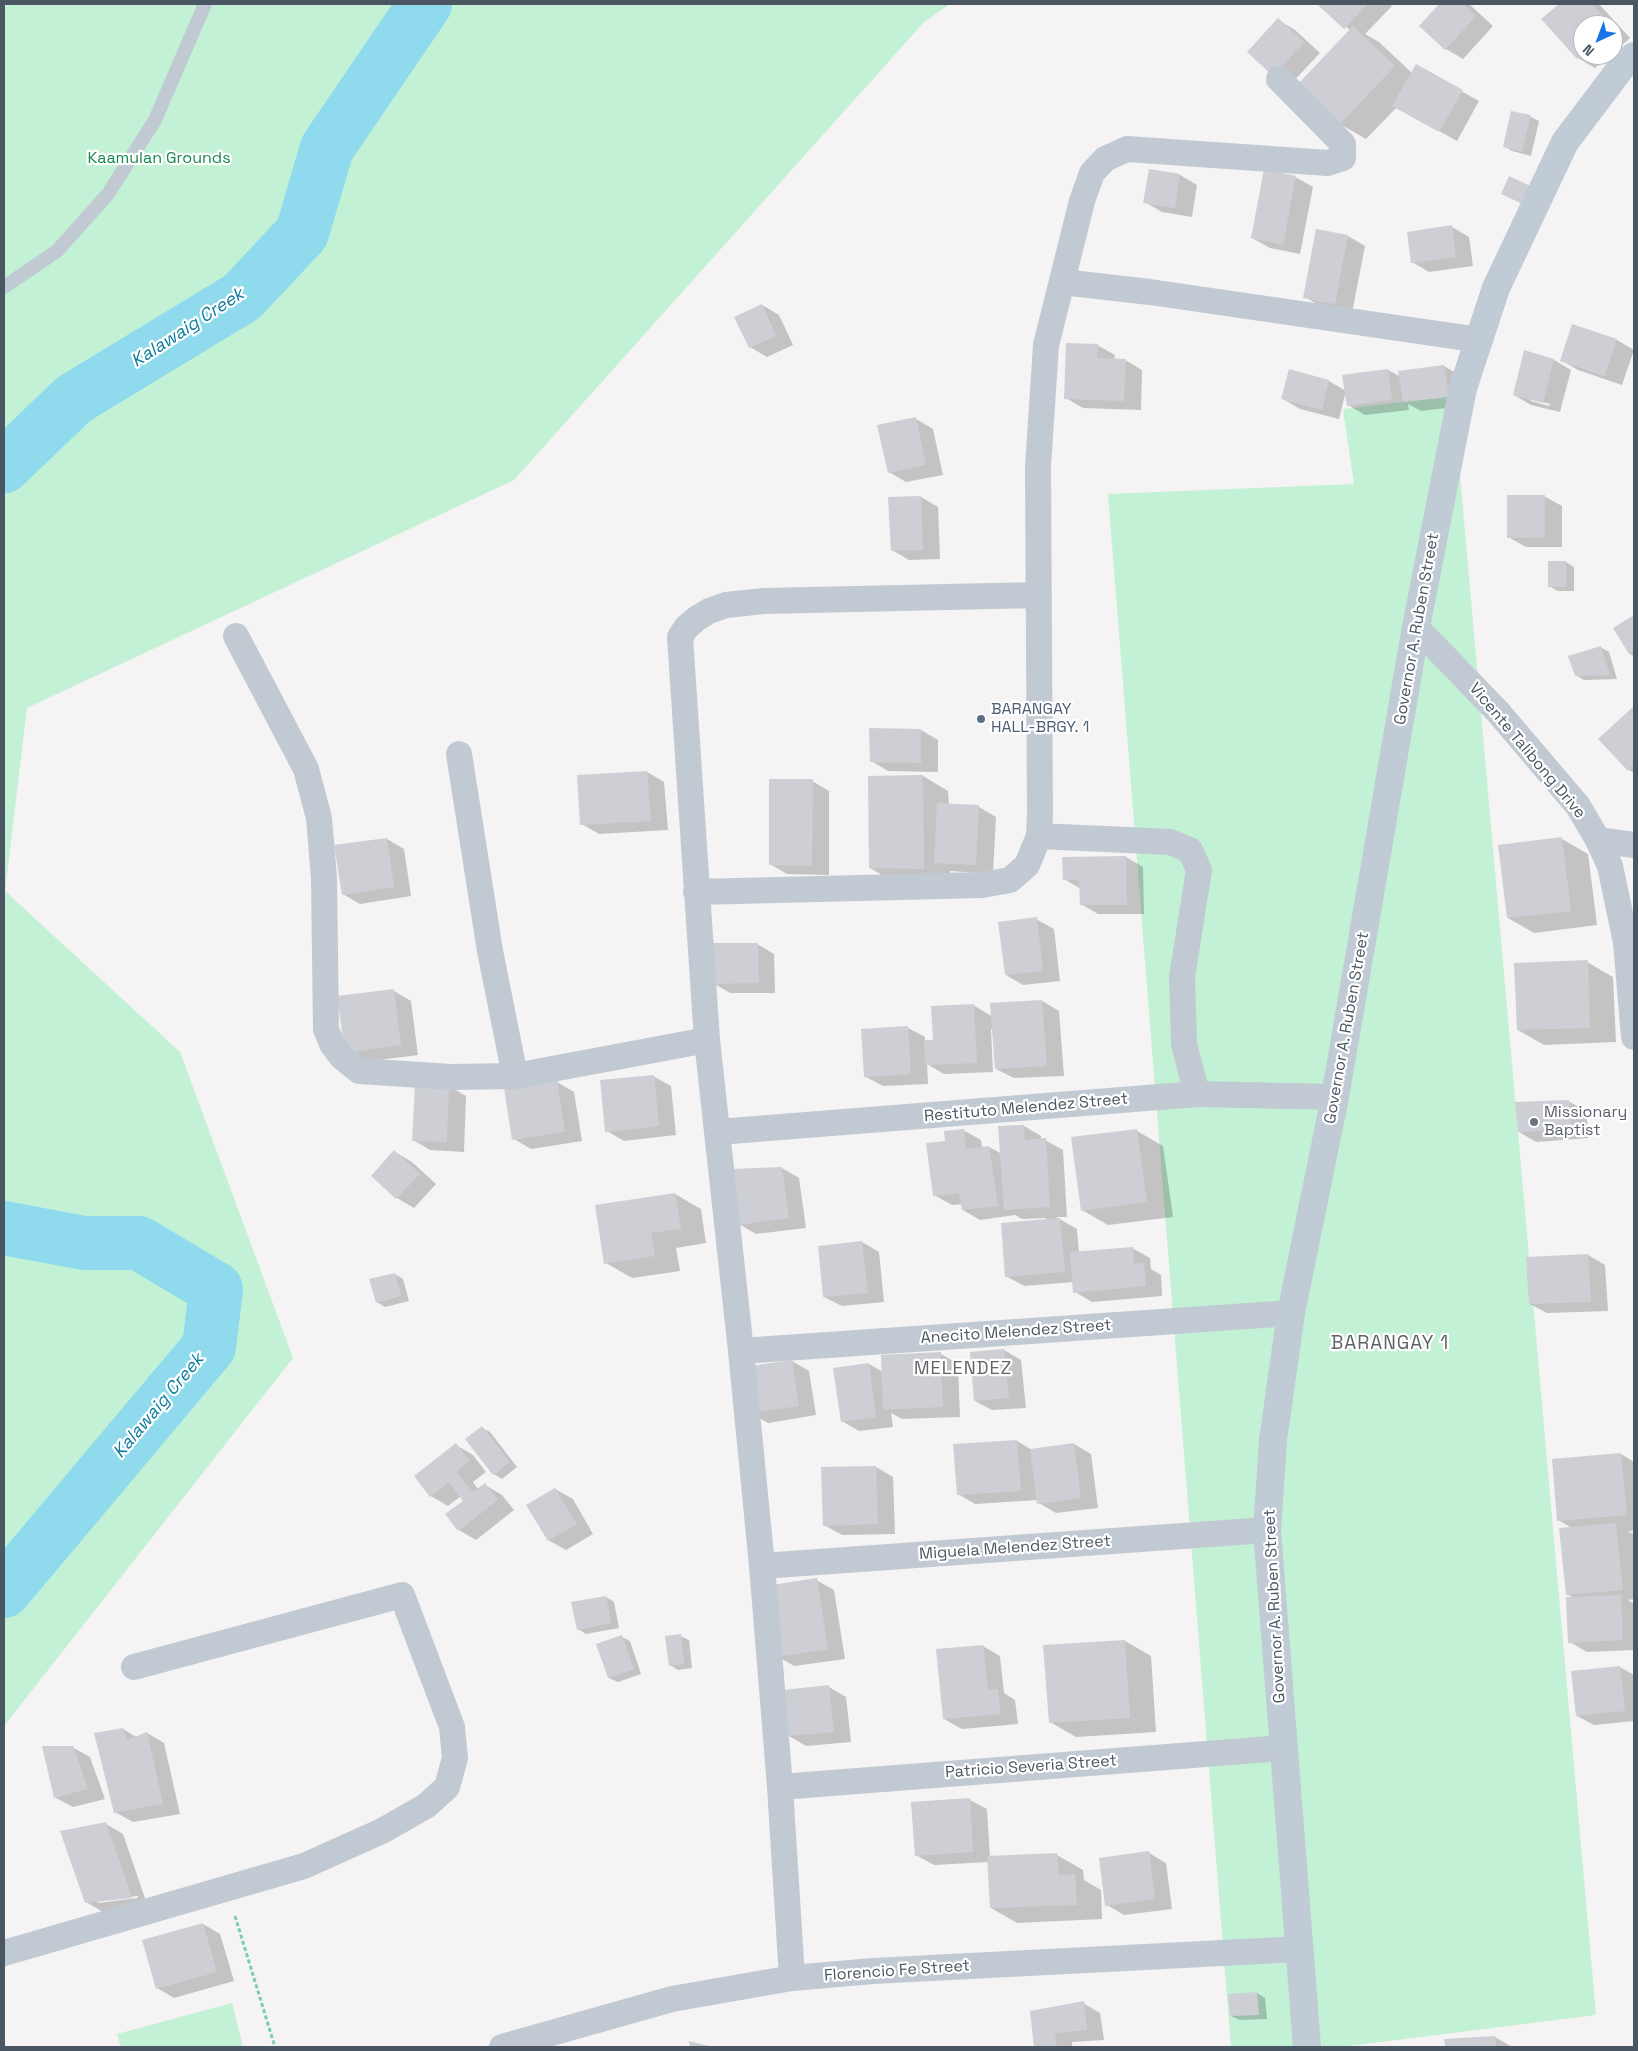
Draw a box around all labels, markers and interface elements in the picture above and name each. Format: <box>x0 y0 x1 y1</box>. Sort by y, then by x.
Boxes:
north arrow <box>1573 15 1623 65</box>
text: N <box>1579 40 1598 60</box>
park label: Kaamulan Grounds <box>87 149 231 169</box>
water label: Kalawaig Creek <box>128 284 248 372</box>
street label: Governor A. Ruben Street <box>1391 532 1443 726</box>
street label: Vicente Talibong Drive <box>1465 679 1589 823</box>
place label: BARANGAY HALL-BRGY. 1 <box>991 700 1089 738</box>
marker: BARANGAY HALL-BRGY. 1 <box>975 713 987 725</box>
street label: Governor A. Ruben Street <box>1321 931 1373 1125</box>
street label: Restituto Melendez Street <box>923 1090 1129 1126</box>
place label: Missionary Baptist <box>1544 1103 1627 1141</box>
marker: Missionary Baptist <box>1528 1116 1540 1128</box>
street label: Anecito Melendez Street <box>920 1316 1112 1348</box>
district label: BARANGAY 1 <box>1330 1333 1450 1355</box>
water label: Kalawaig Creek <box>109 1349 209 1463</box>
district label: MELENDEZ <box>913 1358 1013 1380</box>
street label: Governor A. Ruben Street <box>1260 1508 1290 1704</box>
street label: Miguela Melendez Street <box>919 1532 1111 1564</box>
street label: Patricio Severia Street <box>945 1751 1117 1783</box>
street label: Florencio Fe Street <box>824 1956 970 1986</box>

